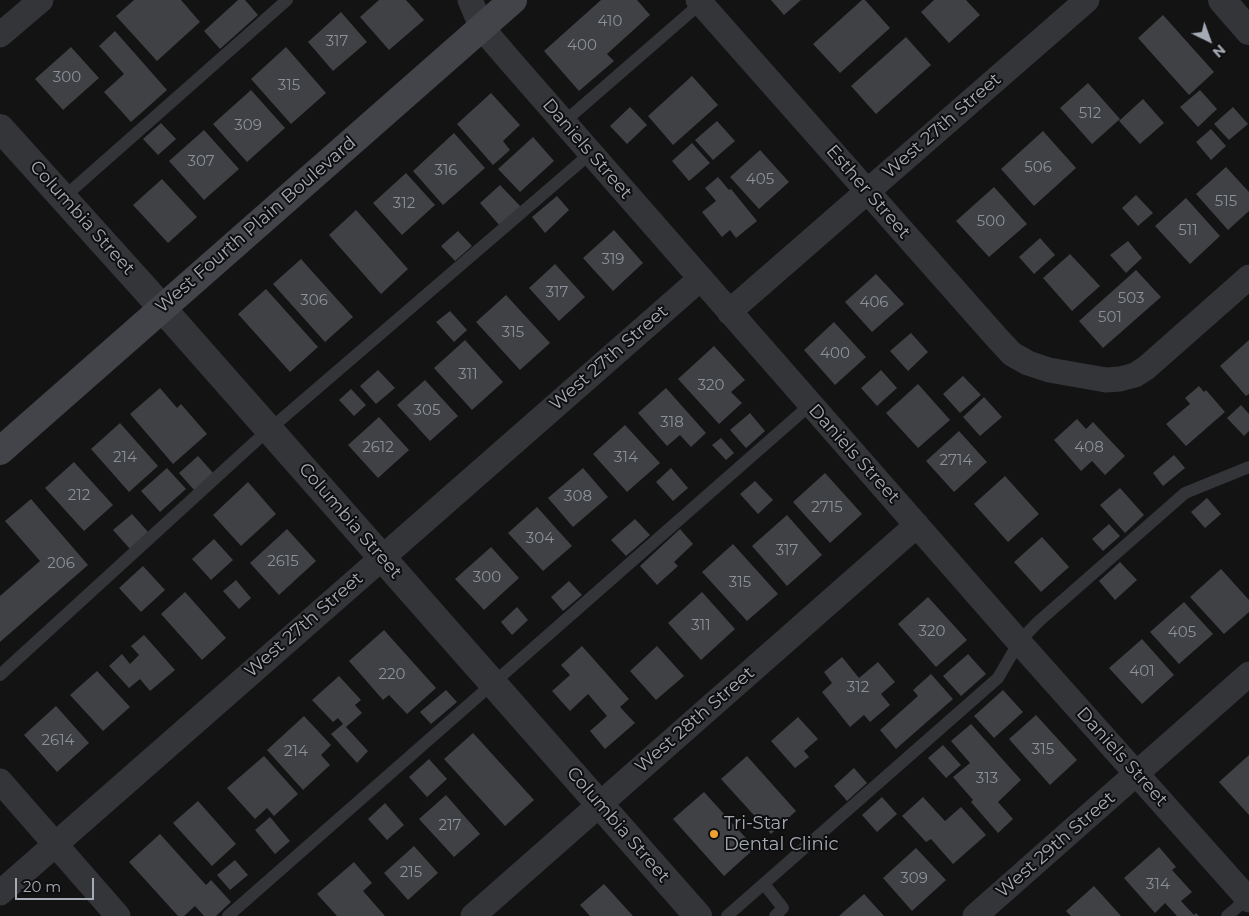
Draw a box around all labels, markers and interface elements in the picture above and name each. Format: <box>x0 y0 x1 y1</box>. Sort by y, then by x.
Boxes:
house number: 410 <box>598 13 622 31</box>
north arrow <box>1184 15 1234 65</box>
house number: 317 <box>326 33 348 51</box>
house number: 400 <box>567 37 597 55</box>
text: N <box>1209 41 1229 62</box>
house number: 300 <box>53 69 81 87</box>
street label: West 27th Street <box>878 69 1006 183</box>
house number: 315 <box>278 77 300 95</box>
street label: Daniels Street <box>537 94 637 204</box>
house number: 512 <box>1079 105 1101 123</box>
house number: 309 <box>234 117 262 135</box>
street label: West Fourth Plain Boulevard <box>151 132 361 318</box>
street label: Esther Street <box>821 141 915 243</box>
house number: 307 <box>187 153 215 171</box>
street label: Columbia Street <box>25 156 139 280</box>
house number: 506 <box>1024 159 1052 177</box>
house number: 316 <box>434 162 458 180</box>
house number: 405 <box>746 171 774 189</box>
house number: 515 <box>1215 193 1237 211</box>
house number: 312 <box>393 195 415 213</box>
house number: 500 <box>977 213 1005 231</box>
house number: 511 <box>1178 222 1198 240</box>
house number: 319 <box>601 251 625 269</box>
house number: 317 <box>546 284 568 302</box>
house number: 503 <box>1118 290 1144 308</box>
house number: 306 <box>300 292 328 310</box>
house number: 406 <box>860 294 888 312</box>
street label: West 27th Street <box>545 301 673 415</box>
house number: 501 <box>1098 309 1122 327</box>
house number: 315 <box>502 324 524 342</box>
house number: 400 <box>820 345 850 363</box>
house number: 311 <box>458 366 478 384</box>
house number: 320 <box>698 377 724 395</box>
street label: Daniels Street <box>804 400 904 508</box>
house number: 305 <box>414 402 440 420</box>
house number: 318 <box>660 414 684 432</box>
house number: 2612 <box>362 439 394 457</box>
house number: 408 <box>1074 439 1104 457</box>
house number: 214 <box>113 449 137 467</box>
house number: 314 <box>614 449 638 467</box>
house number: 2714 <box>940 452 972 470</box>
street label: Columbia Street <box>294 459 406 583</box>
house number: 212 <box>68 487 90 505</box>
house number: 308 <box>564 488 592 506</box>
house number: 2715 <box>811 499 843 517</box>
house number: 304 <box>526 530 554 548</box>
house number: 317 <box>776 542 798 560</box>
house number: 2615 <box>267 553 299 571</box>
house number: 206 <box>47 555 75 573</box>
street label: West 27th Street <box>240 568 368 682</box>
house number: 300 <box>473 569 501 587</box>
house number: 315 <box>729 574 751 592</box>
house number: 311 <box>691 617 711 635</box>
house number: 320 <box>919 623 945 641</box>
house number: 405 <box>1168 624 1196 642</box>
street label: West 28th Street <box>631 662 759 778</box>
house number: 401 <box>1129 663 1155 681</box>
house number: 220 <box>379 666 405 684</box>
house number: 312 <box>847 679 869 697</box>
street label: Daniels Street <box>1072 703 1172 811</box>
house number: 2614 <box>42 732 74 750</box>
house number: 315 <box>1032 741 1054 759</box>
house number: 214 <box>284 743 308 761</box>
street label: Columbia Street <box>562 763 674 887</box>
house number: 313 <box>976 770 998 788</box>
street label: West 29th Street <box>992 787 1120 903</box>
place label: Tri-Star Dental Clinic <box>724 813 839 856</box>
house number: 217 <box>439 817 461 835</box>
marker: Tri-Star Dental Clinic <box>708 828 720 840</box>
house number: 215 <box>400 864 422 882</box>
scale bar <box>18 868 96 900</box>
house number: 309 <box>900 870 928 888</box>
house number: 314 <box>1146 876 1170 894</box>
text: 20 m <box>23 877 61 896</box>

